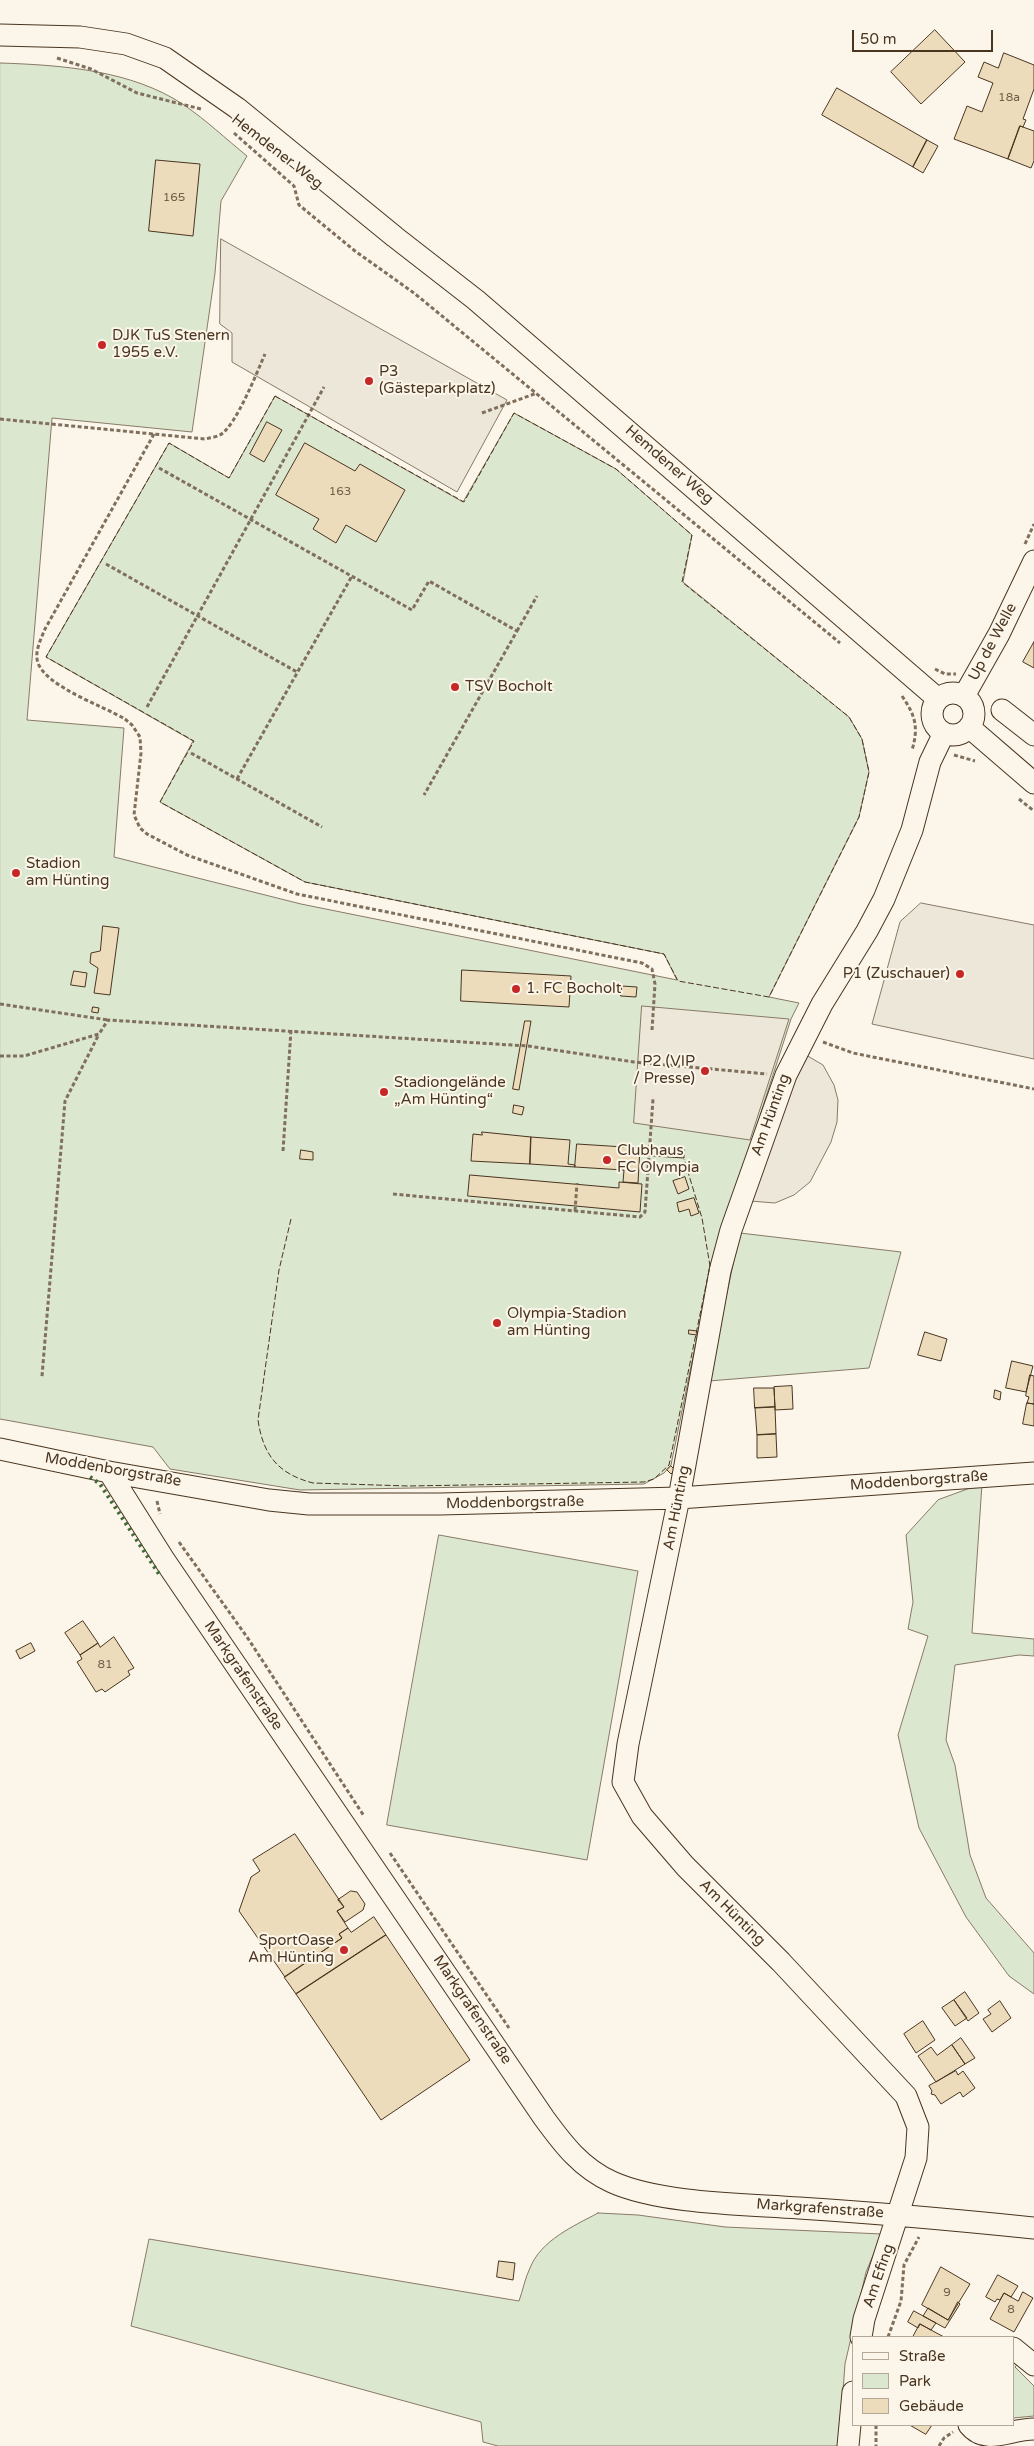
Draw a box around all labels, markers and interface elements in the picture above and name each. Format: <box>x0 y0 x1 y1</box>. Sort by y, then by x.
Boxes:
scale bar <box>854 20 995 52</box>
text: 50 m <box>860 30 897 48</box>
house number: 18a <box>998 91 1020 105</box>
street label: Hemdener Weg <box>228 111 326 193</box>
house number: 165 <box>163 191 185 205</box>
place label: DJK TuS Stenern 1955 e.V. <box>112 327 230 362</box>
marker: DJK TuS Stenern 1955 e.V. <box>96 339 108 351</box>
place label: P3 (Gästeparkplatz) <box>379 363 496 398</box>
marker: P3 (Gästeparkplatz) <box>363 375 375 387</box>
street label: Hemdener Weg <box>621 422 717 508</box>
house number: 163 <box>329 485 351 499</box>
street label: Up de Welle <box>965 600 1021 684</box>
place label: TSV Bocholt <box>465 678 553 696</box>
marker: TSV Bocholt <box>449 681 461 693</box>
place label: Stadion am Hünting <box>26 855 109 890</box>
marker: Stadion am Hünting <box>10 867 22 879</box>
place label: P1 (Zuschauer) <box>843 965 950 983</box>
marker: P1 (Zuschauer) <box>954 968 966 980</box>
place label: 1. FC Bocholt <box>526 980 622 998</box>
marker: 1. FC Bocholt <box>510 983 522 995</box>
place label: P2 (VIP / Presse) <box>633 1053 695 1088</box>
marker: P2 (VIP / Presse) <box>699 1065 711 1077</box>
street label: Am Hünting <box>748 1071 794 1159</box>
place label: Stadiongelände „Am Hünting“ <box>394 1074 506 1109</box>
marker: Stadiongelände „Am Hünting“ <box>378 1086 390 1098</box>
place label: Clubhaus FC Olympia <box>617 1142 699 1177</box>
marker: Clubhaus FC Olympia <box>601 1154 613 1166</box>
place label: Olympia-Stadion am Hünting <box>507 1305 627 1340</box>
marker: Olympia-Stadion am Hünting <box>491 1317 503 1329</box>
street label: Moddenborgstraße <box>43 1449 183 1491</box>
street label: Am Hünting <box>660 1464 694 1552</box>
street label: Moddenborgstraße <box>849 1467 989 1495</box>
street label: Moddenborgstraße <box>446 1493 584 1513</box>
street label: Markgrafenstraße <box>200 1618 286 1734</box>
house number: 81 <box>97 1658 113 1672</box>
street label: Am Hünting <box>695 1876 769 1950</box>
place label: SportOase Am Hünting <box>248 1932 334 1967</box>
marker: SportOase Am Hünting <box>338 1944 350 1956</box>
street label: Markgrafenstraße <box>429 1952 515 2068</box>
street label: Markgrafenstraße <box>756 2196 884 2222</box>
street label: Am Efing <box>860 2242 898 2310</box>
house number: 9 <box>943 2286 951 2300</box>
house number: 8 <box>1007 2303 1015 2317</box>
legend <box>852 2336 1014 2426</box>
text: Straße <box>899 2347 945 2365</box>
text: Park <box>899 2372 931 2390</box>
text: Gebäude <box>899 2397 964 2415</box>

